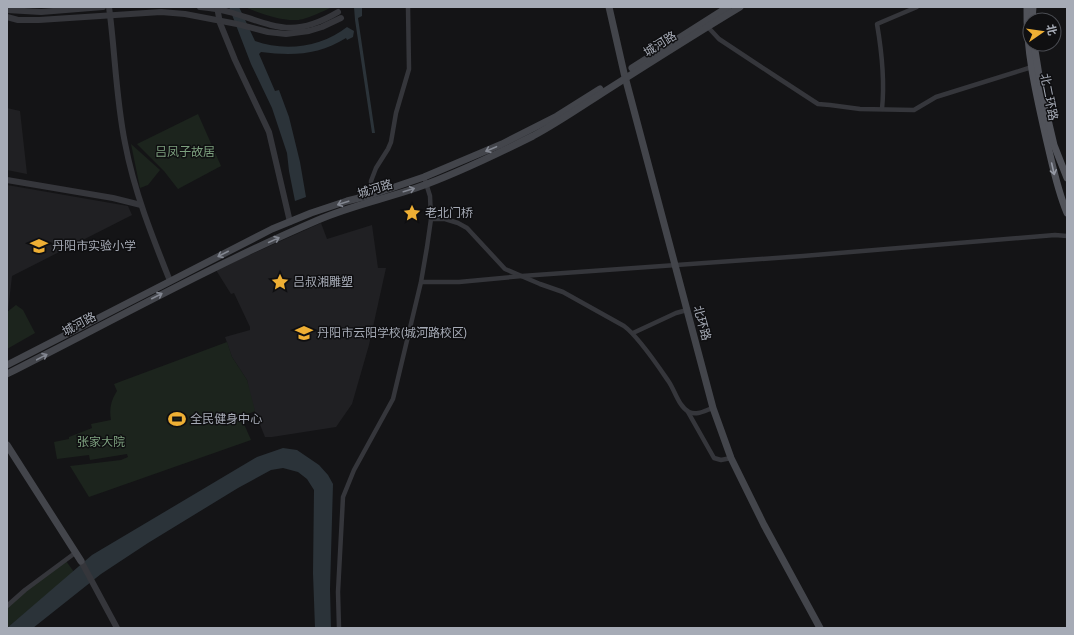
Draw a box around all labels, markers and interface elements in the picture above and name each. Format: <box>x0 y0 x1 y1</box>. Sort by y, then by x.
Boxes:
north arrow <box>1022 12 1062 52</box>
text: 北 <box>1045 23 1059 36</box>
street label: 城河路 <box>641 29 679 59</box>
street label: 北二环路 <box>1038 72 1060 122</box>
park label: 吕凤子故居 <box>155 145 215 159</box>
one-way arrow <box>485 145 497 153</box>
one-way arrow <box>1050 163 1058 176</box>
street label: 城河路 <box>356 177 394 201</box>
one-way arrow <box>402 186 415 193</box>
one-way arrow <box>337 199 349 207</box>
place icon: 老北门桥 <box>402 203 422 223</box>
place label: 老北门桥 <box>425 206 473 220</box>
school or university icon: 丹阳市实验小学 <box>29 236 49 256</box>
one-way arrow <box>267 236 279 243</box>
place label: 丹阳市实验小学 <box>52 239 136 253</box>
one-way arrow <box>218 251 230 258</box>
place icon: 吕叔湘雕塑 <box>270 272 290 292</box>
place label: 吕叔湘雕塑 <box>293 275 353 289</box>
one-way arrow <box>151 292 163 299</box>
street label: 北环路 <box>691 304 713 342</box>
street label: 城河路 <box>60 309 98 339</box>
school or university icon: 丹阳市云阳学校(城河路校区) <box>294 323 314 343</box>
place label: 丹阳市云阳学校(城河路校区) <box>317 326 467 340</box>
one-way arrow <box>35 352 47 360</box>
sports icon: 全民健身中心 <box>167 409 187 429</box>
place label: 全民健身中心 <box>190 412 262 426</box>
park label: 张家大院 <box>77 435 125 449</box>

